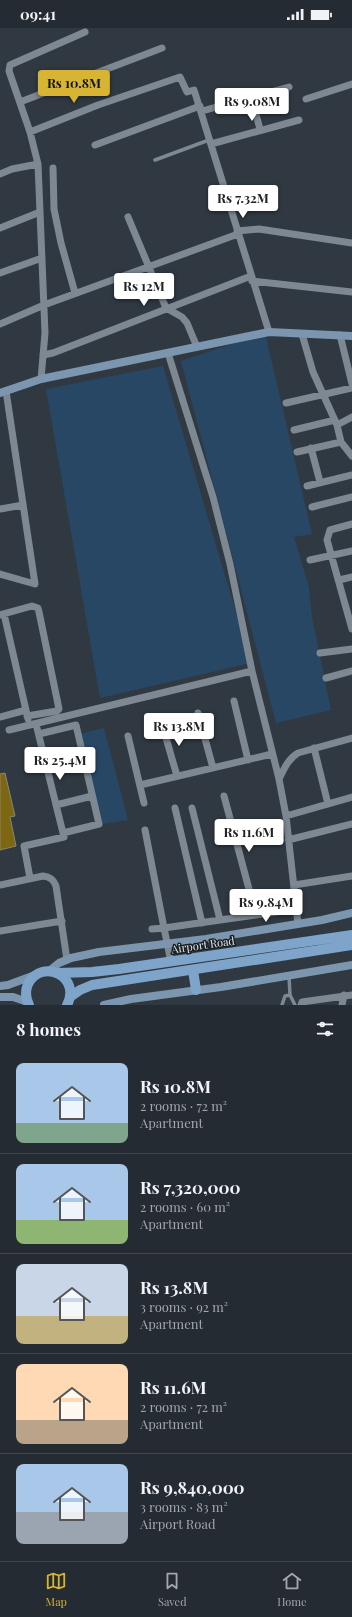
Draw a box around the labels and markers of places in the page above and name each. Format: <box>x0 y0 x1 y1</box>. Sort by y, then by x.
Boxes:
pin: Rs 10.8M <box>33 70 115 104</box>
pin: Rs 9.08M <box>211 88 293 122</box>
pin: Rs 7.32M <box>202 185 284 219</box>
pin: Rs 12M <box>111 273 177 307</box>
pin: Rs 13.8M <box>138 713 220 747</box>
pin: Rs 25.4M <box>19 747 101 781</box>
pin: Rs 11.6M <box>208 819 290 853</box>
pin: Rs 9.84M <box>225 889 307 923</box>

